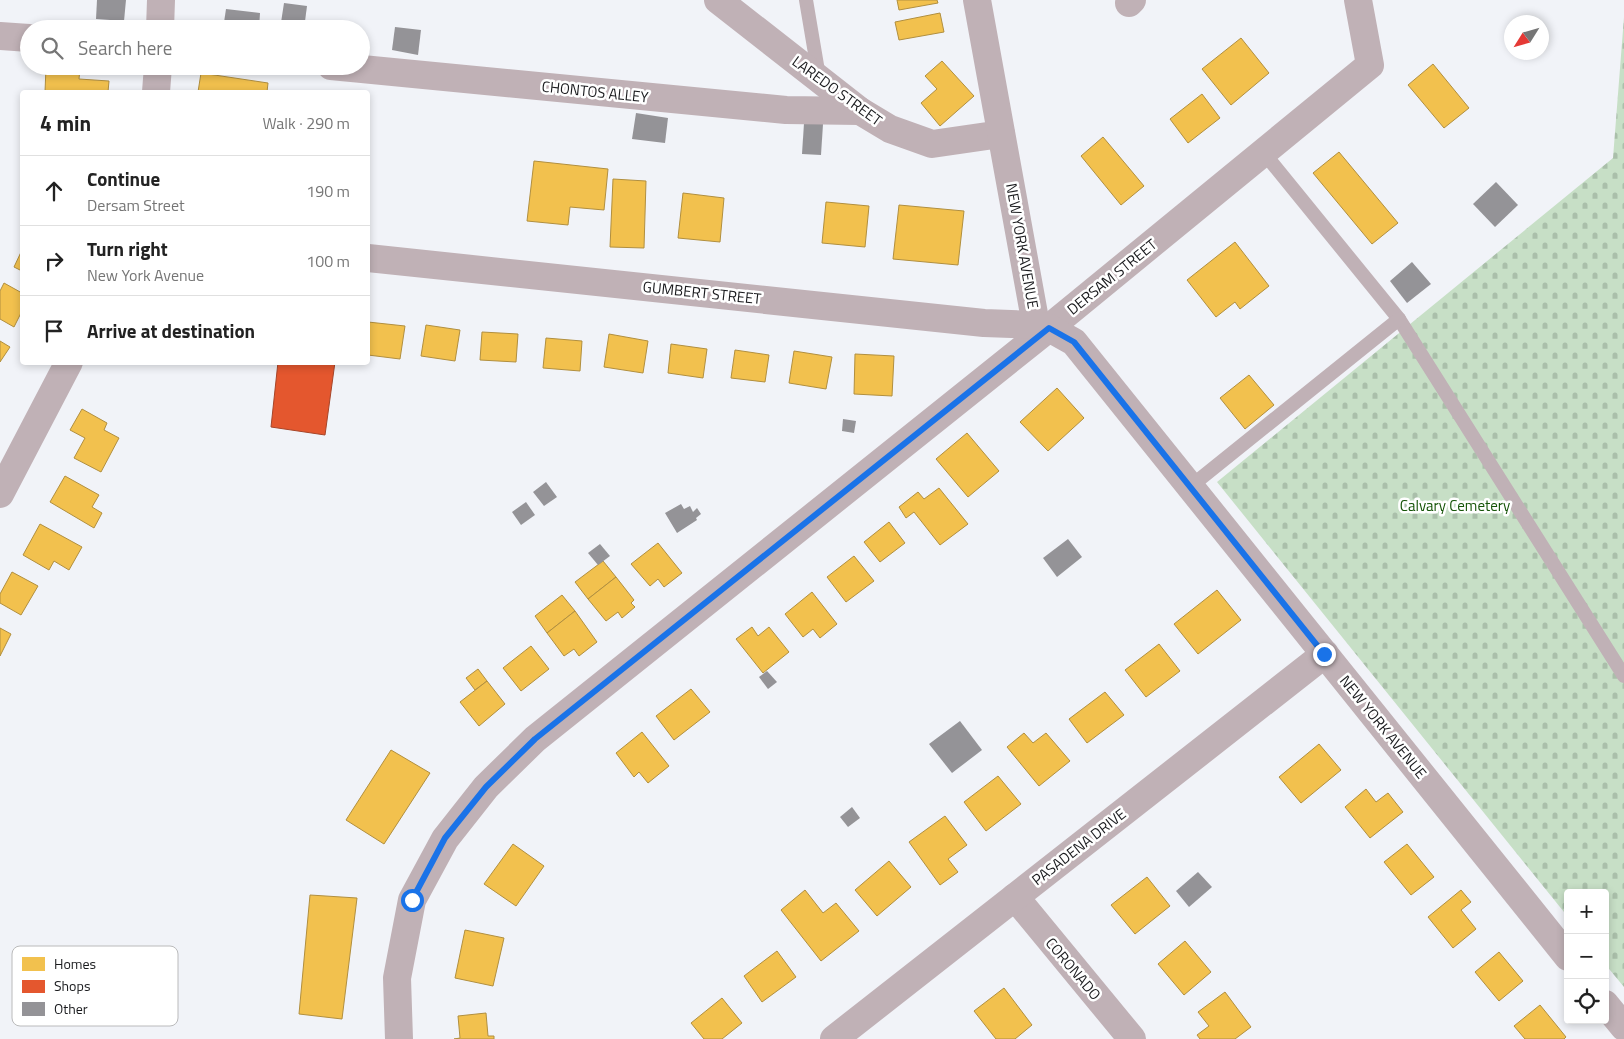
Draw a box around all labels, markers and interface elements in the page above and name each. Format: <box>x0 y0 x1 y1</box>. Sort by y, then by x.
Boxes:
north arrow <box>1504 15 1549 60</box>
search box <box>20 20 370 75</box>
text: Search here <box>78 33 172 62</box>
icon: search <box>38 34 66 62</box>
street label: LAREDO STREET <box>788 50 887 131</box>
street label: CHONTOS ALLEY <box>541 74 649 109</box>
text: 4 min <box>40 107 91 139</box>
text: Walk · 290 m <box>262 111 350 135</box>
text: Continue <box>87 164 160 193</box>
icon: ahead <box>40 177 68 205</box>
text: 190 m <box>306 179 350 203</box>
street label: NEW YORK AVENUE <box>1000 181 1045 311</box>
text: Dersam Street <box>87 193 185 217</box>
street label: DERSAM STREET <box>1062 233 1162 320</box>
text: Turn right <box>87 234 168 263</box>
icon: right <box>40 247 68 275</box>
text: 100 m <box>306 249 350 273</box>
text: New York Avenue <box>87 263 204 287</box>
street label: GUMBERT STREET <box>642 275 763 310</box>
text: Arrive at destination <box>87 316 255 345</box>
icon: arrive <box>40 317 68 345</box>
park label: Calvary Cemetery <box>1400 494 1510 517</box>
route end <box>1313 643 1336 666</box>
street label: NEW YORK AVENUE <box>1334 670 1432 783</box>
street label: PASADENA DRIVE <box>1027 802 1131 891</box>
route start <box>401 889 424 912</box>
map controls <box>1564 889 1609 1024</box>
button: + <box>1564 889 1609 934</box>
street label: CORONADO <box>1040 932 1107 1005</box>
button: − <box>1564 934 1609 979</box>
legend <box>12 946 178 1026</box>
text: Homes <box>54 953 96 974</box>
text: Shops <box>54 975 90 996</box>
button: locate <box>1564 979 1609 1024</box>
text: Other <box>54 998 88 1019</box>

